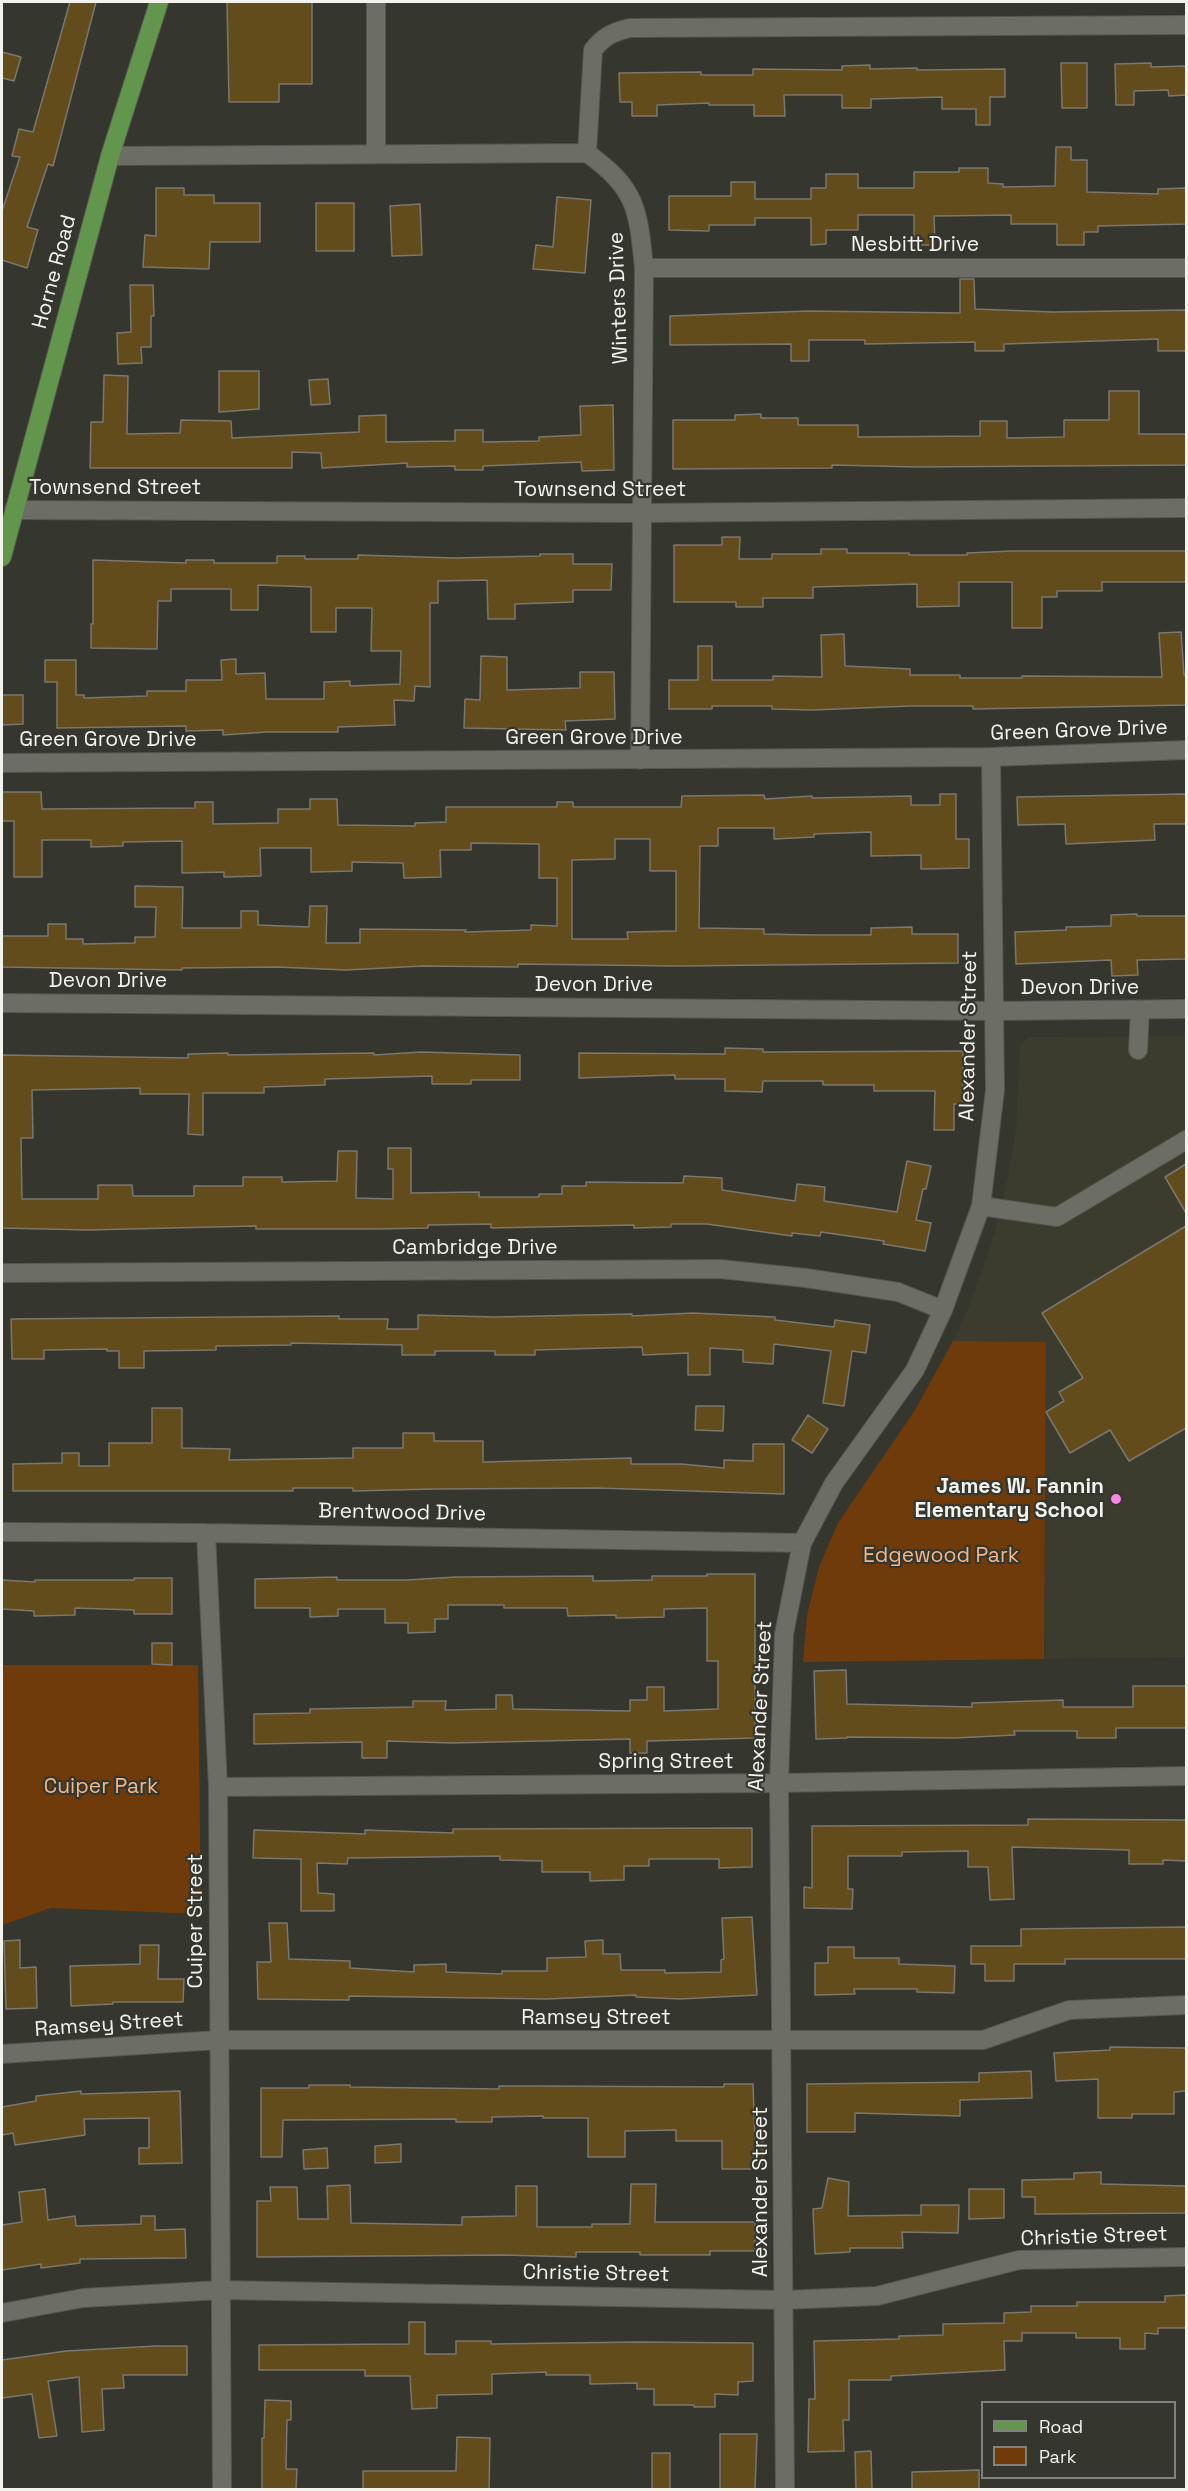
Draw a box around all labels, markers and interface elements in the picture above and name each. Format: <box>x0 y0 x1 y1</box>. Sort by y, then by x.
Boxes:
street label: Horne Road <box>28 212 82 332</box>
street label: Winters Drive <box>604 231 634 365</box>
street label: Nesbitt Drive <box>851 232 979 258</box>
street label: Townsend Street <box>29 475 201 501</box>
street label: Townsend Street <box>514 477 686 503</box>
street label: Green Grove Drive <box>990 715 1168 747</box>
street label: Green Grove Drive <box>505 725 683 751</box>
street label: Green Grove Drive <box>19 727 197 753</box>
street label: Alexander Street <box>955 950 983 1122</box>
street label: Devon Drive <box>49 968 167 994</box>
street label: Devon Drive <box>535 972 653 998</box>
street label: Devon Drive <box>1021 975 1139 1001</box>
street label: Cambridge Drive <box>392 1235 558 1261</box>
place label: James W. Fannin Elementary School <box>914 1474 1104 1524</box>
marker: James W. Fannin Elementary School <box>1109 1492 1123 1506</box>
street label: Brentwood Drive <box>318 1499 486 1527</box>
park label: Edgewood Park <box>863 1543 1019 1569</box>
street label: Alexander Street <box>744 1620 778 1792</box>
street label: Spring Street <box>598 1749 734 1775</box>
park label: Cuiper Park <box>44 1774 158 1800</box>
street label: Cuiper Street <box>183 1854 209 1988</box>
street label: Ramsey Street <box>521 2005 671 2031</box>
street label: Ramsey Street <box>34 2007 184 2043</box>
street label: Alexander Street <box>748 2107 774 2277</box>
street label: Christie Street <box>1020 2222 1168 2252</box>
street label: Christie Street <box>522 2260 670 2288</box>
legend <box>981 2401 1176 2479</box>
text: Road <box>1039 2415 1083 2438</box>
text: Park <box>1039 2445 1076 2468</box>

